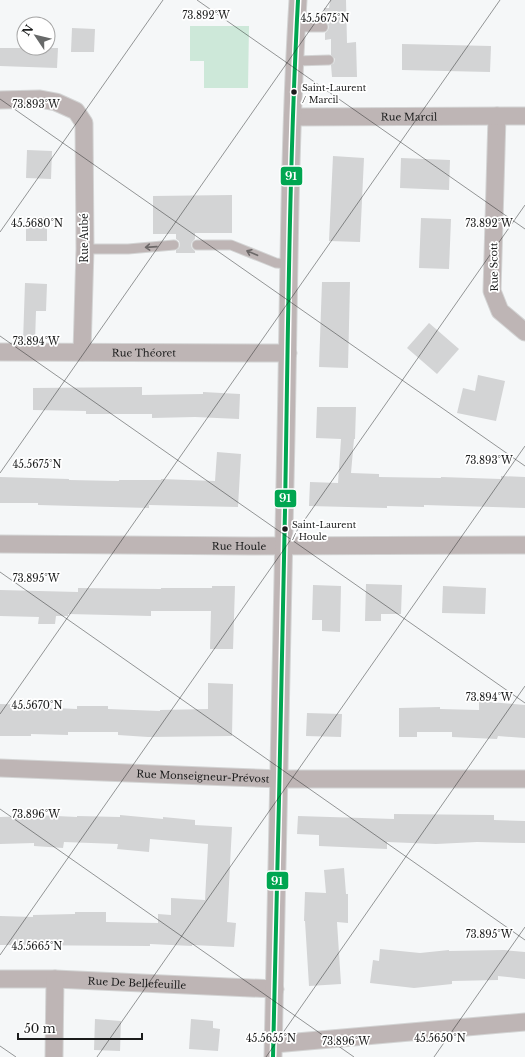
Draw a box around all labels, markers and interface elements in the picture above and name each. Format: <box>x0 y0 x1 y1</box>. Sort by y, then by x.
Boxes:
text: 73.892°W <box>182 9 230 22</box>
text: 45.5675°N <box>300 12 350 25</box>
north arrow <box>16 16 56 56</box>
text: N <box>19 21 37 39</box>
place label: Saint-Laurent / Marcil <box>302 82 367 105</box>
marker: Saint-Laurent / Marcil <box>289 87 299 97</box>
text: 73.893°W <box>12 98 60 111</box>
street label: Rue Marcil <box>381 110 437 123</box>
line badge: 91 <box>280 166 303 186</box>
text: 91 <box>285 169 297 183</box>
street label: Rue Aubé <box>78 213 91 263</box>
text: 45.5680°N <box>11 217 63 230</box>
text: 73.892°W <box>465 217 513 230</box>
street label: Rue Scott <box>487 242 501 292</box>
one-way arrow <box>145 243 158 250</box>
one-way arrow <box>247 249 259 256</box>
text: 73.894°W <box>12 335 60 348</box>
street label: Rue Théoret <box>112 346 176 359</box>
text: 73.893°W <box>465 454 513 467</box>
text: 45.5675°N <box>12 458 62 471</box>
line badge: 91 <box>274 489 297 508</box>
text: 91 <box>279 491 291 505</box>
place label: Saint-Laurent / Houle <box>292 519 357 542</box>
marker: Saint-Laurent / Houle <box>280 524 290 534</box>
street label: Rue Houle <box>212 539 266 553</box>
text: 73.895°W <box>12 572 60 585</box>
text: 73.894°W <box>465 691 513 704</box>
text: 45.5670°N <box>12 699 62 712</box>
street label: Rue Monseigneur-Prévost <box>136 767 270 785</box>
text: 73.896°W <box>12 808 60 821</box>
line badge: 91 <box>266 871 289 890</box>
text: 91 <box>271 874 283 888</box>
text: 73.895°W <box>465 928 513 941</box>
text: 45.5665°N <box>12 940 62 953</box>
street label: Rue De Bellefeuille <box>87 974 187 991</box>
scale bar <box>18 1015 142 1041</box>
text: 50 m <box>24 1021 56 1036</box>
text: 45.5655°N <box>246 1032 296 1045</box>
text: 45.5650°N <box>414 1032 466 1045</box>
text: 73.896°W <box>322 1035 370 1048</box>

